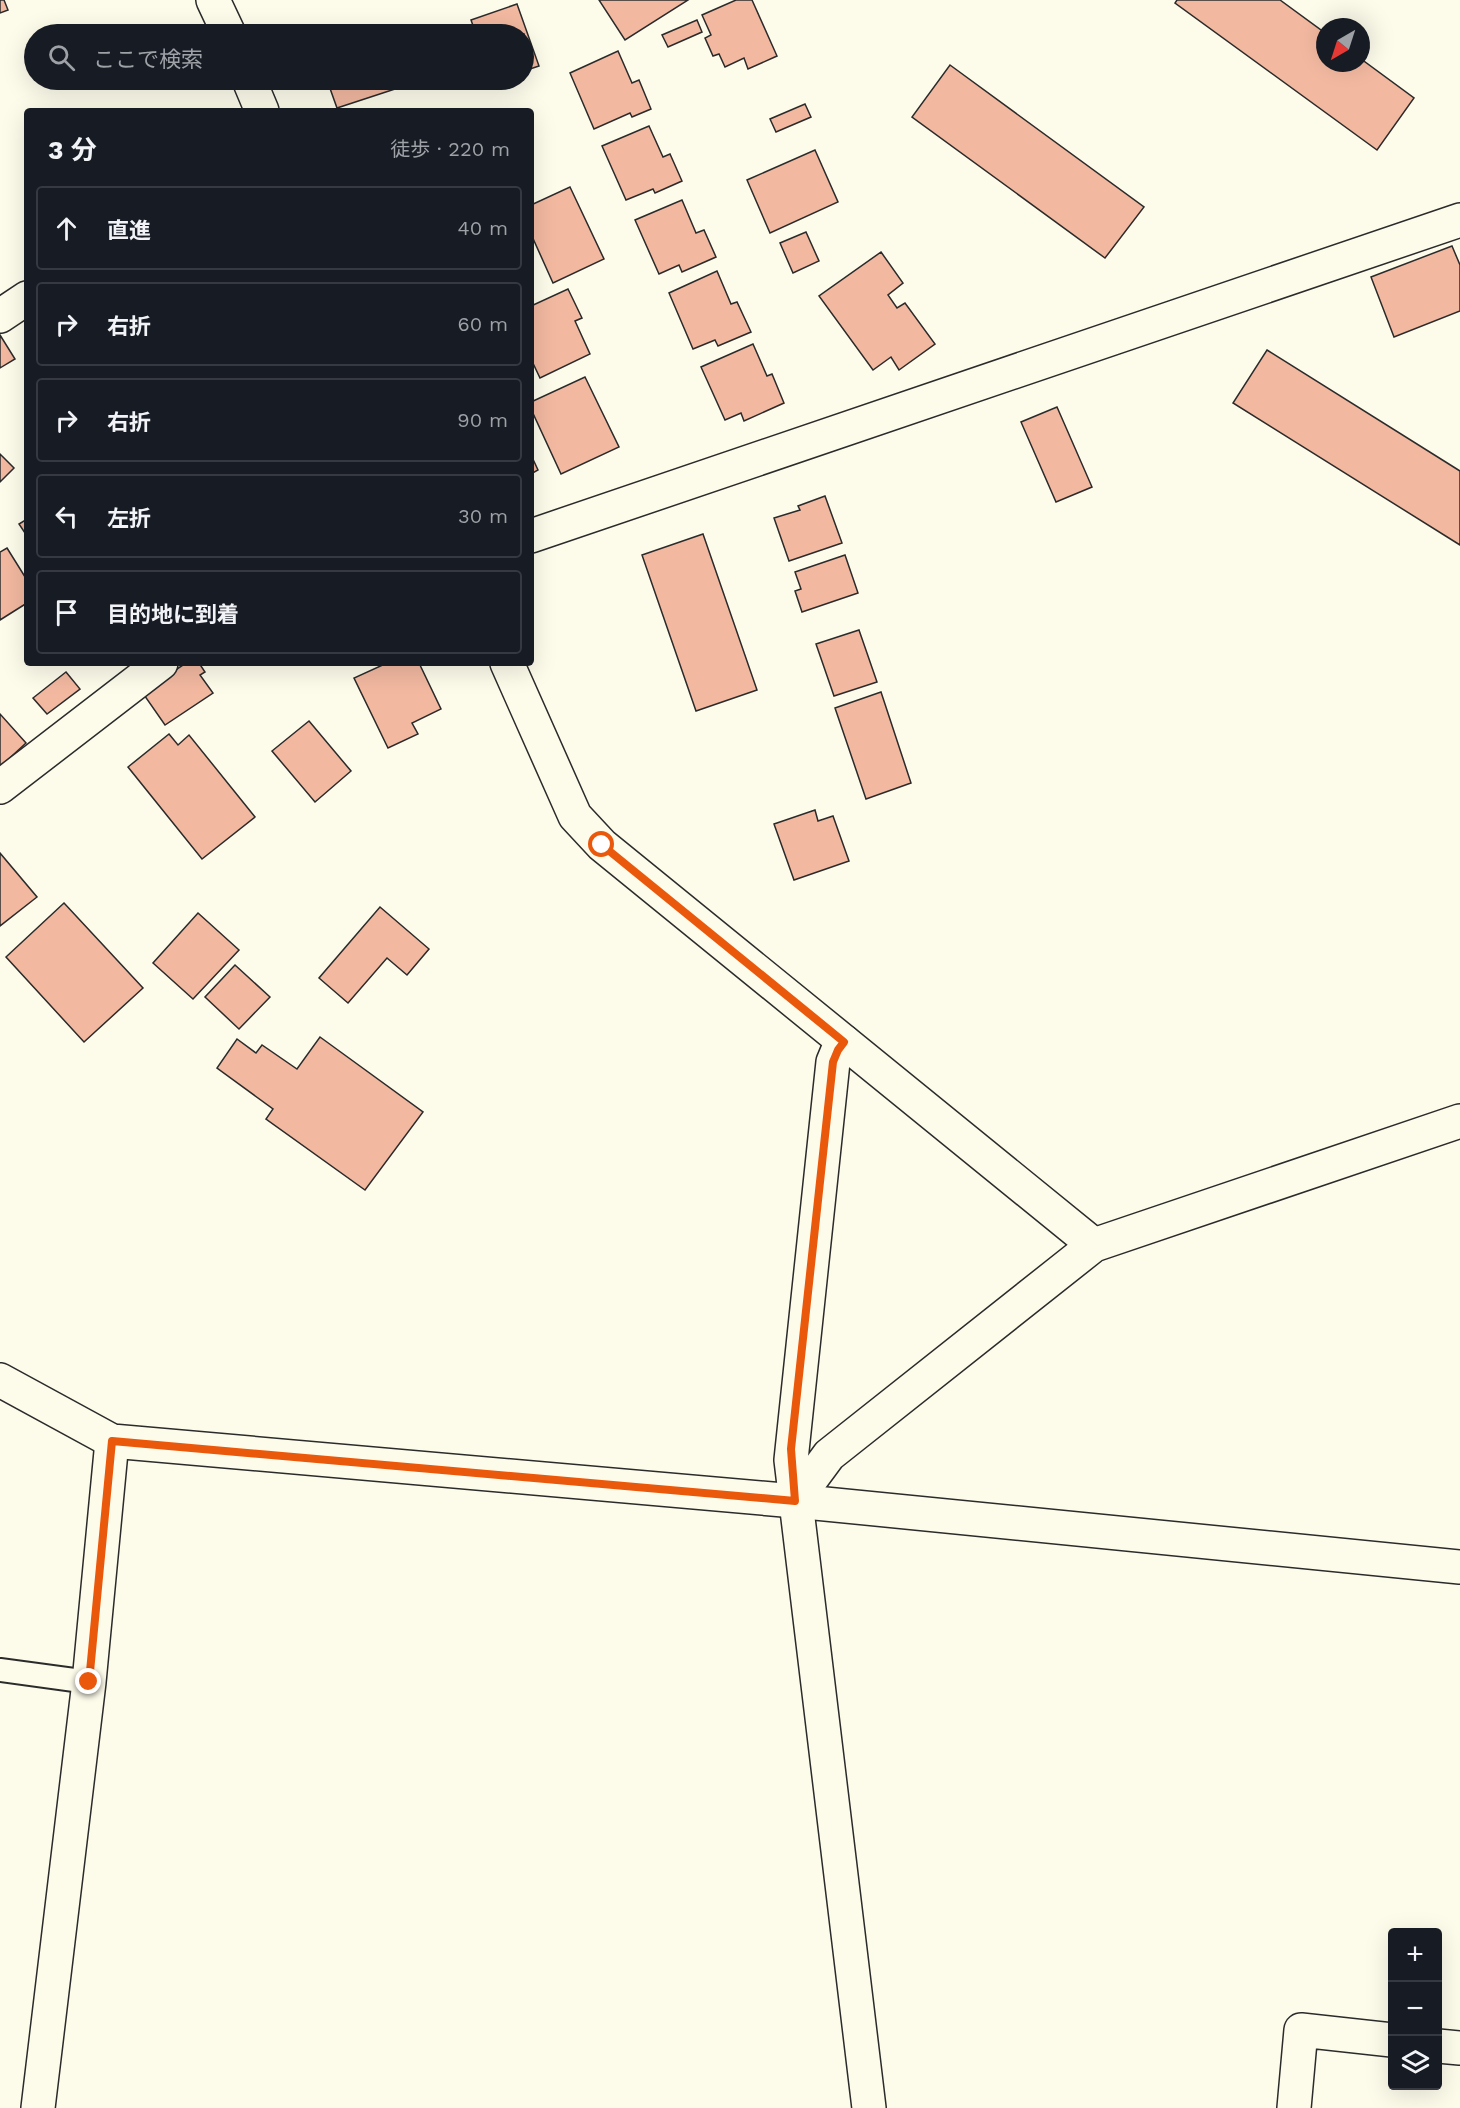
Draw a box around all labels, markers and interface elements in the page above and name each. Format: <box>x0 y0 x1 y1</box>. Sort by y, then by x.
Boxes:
north arrow <box>1316 18 1370 72</box>
search box <box>24 24 534 90</box>
icon: search <box>45 41 78 74</box>
text: ここで検索 <box>93 47 203 72</box>
text: 3 分 <box>48 135 97 165</box>
text: 徒歩 · 220 m <box>390 137 510 161</box>
icon: ahead <box>50 212 83 245</box>
text: 40 m <box>457 216 508 240</box>
text: 直進 <box>107 218 151 243</box>
icon: right <box>50 308 83 341</box>
text: 60 m <box>458 312 508 336</box>
text: 右折 <box>107 314 151 339</box>
icon: right <box>50 404 83 437</box>
text: 90 m <box>457 408 508 432</box>
text: 右折 <box>107 410 151 435</box>
icon: left <box>50 500 83 533</box>
text: 30 m <box>458 504 508 528</box>
text: 左折 <box>107 506 151 531</box>
icon: arrive <box>50 596 83 629</box>
text: 目的地に到着 <box>107 602 239 627</box>
route start <box>588 831 614 857</box>
route end <box>75 1668 101 1694</box>
map controls <box>1388 1928 1442 2090</box>
button: + <box>1388 1928 1442 1982</box>
button: − <box>1388 1982 1442 2036</box>
button: layers <box>1388 2036 1442 2090</box>

